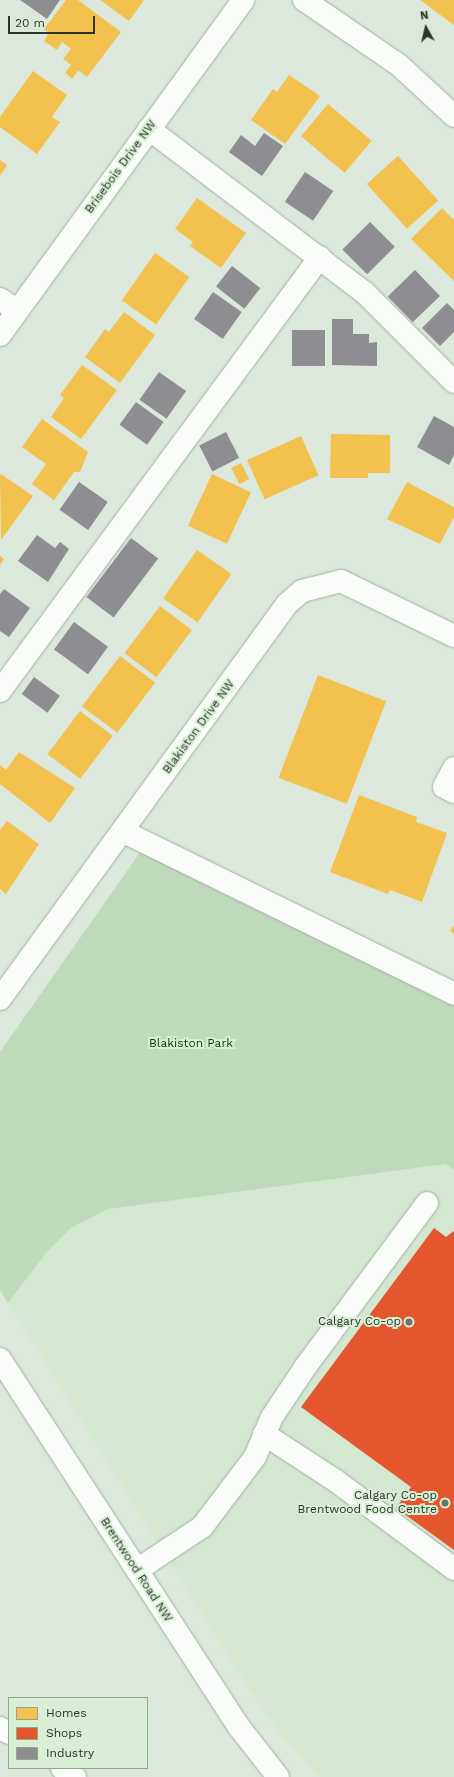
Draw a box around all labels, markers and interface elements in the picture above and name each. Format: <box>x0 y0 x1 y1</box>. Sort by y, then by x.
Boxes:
scale bar <box>10 8 97 34</box>
north arrow <box>406 8 446 48</box>
text: N <box>419 9 429 23</box>
text: 20 m <box>15 16 45 30</box>
street label: Brisebois Drive NW <box>82 118 160 216</box>
street label: Blakiston Drive NW <box>160 677 238 777</box>
park label: Blakiston Park <box>149 1037 233 1051</box>
place label: Calgary Co-op <box>318 1315 401 1329</box>
marker: Calgary Co-op <box>404 1317 414 1327</box>
place label: Calgary Co-op Brentwood Food Centre <box>297 1489 437 1517</box>
marker: Calgary Co-op Brentwood Food Centre <box>440 1498 450 1508</box>
street label: Brentwood Road NW <box>97 1515 175 1625</box>
legend <box>8 1697 148 1769</box>
text: Homes <box>46 1706 87 1720</box>
text: Shops <box>46 1726 82 1740</box>
text: Industry <box>46 1746 94 1760</box>

